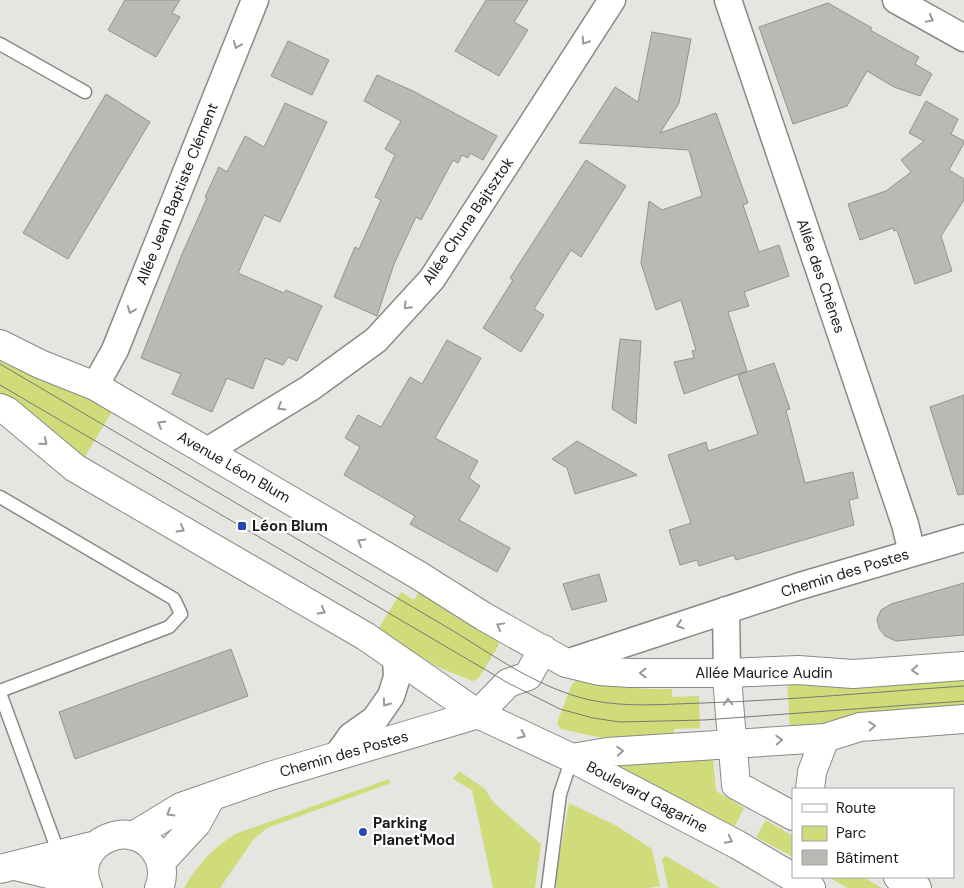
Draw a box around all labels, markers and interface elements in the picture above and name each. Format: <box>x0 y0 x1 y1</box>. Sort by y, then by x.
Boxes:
one-way arrow <box>925 13 934 23</box>
one-way arrow <box>582 36 592 45</box>
one-way arrow <box>232 40 243 49</box>
street label: Allée Jean Baptiste Clément <box>131 100 223 288</box>
street label: Allée Chuna Bajtsztok <box>418 153 518 289</box>
street label: Allée des Chênes <box>792 216 850 336</box>
one-way arrow <box>404 301 413 310</box>
one-way arrow <box>127 305 137 314</box>
one-way arrow <box>277 401 286 410</box>
one-way arrow <box>157 420 166 430</box>
street label: Avenue Léon Blum <box>174 427 294 507</box>
one-way arrow <box>39 437 48 446</box>
place label: Léon Blum <box>252 516 328 536</box>
marker: Léon Blum <box>236 520 248 532</box>
one-way arrow <box>176 523 185 533</box>
one-way arrow <box>358 538 367 548</box>
street label: Chemin des Postes <box>778 544 912 602</box>
one-way arrow <box>316 604 325 614</box>
one-way arrow <box>676 619 684 629</box>
one-way arrow <box>497 622 506 632</box>
street label: Allée Maurice Audin <box>695 663 833 683</box>
one-way arrow <box>911 664 919 675</box>
one-way arrow <box>639 668 647 678</box>
one-way arrow <box>383 697 392 707</box>
one-way arrow <box>723 697 734 705</box>
one-way arrow <box>868 720 876 731</box>
street label: Chemin des Postes <box>277 726 411 782</box>
one-way arrow <box>517 728 526 739</box>
one-way arrow <box>775 735 783 746</box>
one-way arrow <box>617 746 625 757</box>
street label: Boulevard Gagarine <box>583 757 711 837</box>
legend <box>792 788 954 878</box>
text: Route <box>836 798 876 818</box>
one-way arrow <box>167 807 176 817</box>
place label: Parking Planet'Mod <box>373 813 455 850</box>
text: Parc <box>836 823 866 843</box>
marker: Parking Planet'Mod <box>357 826 369 838</box>
one-way arrow <box>724 834 733 844</box>
text: Bâtiment <box>836 848 899 868</box>

